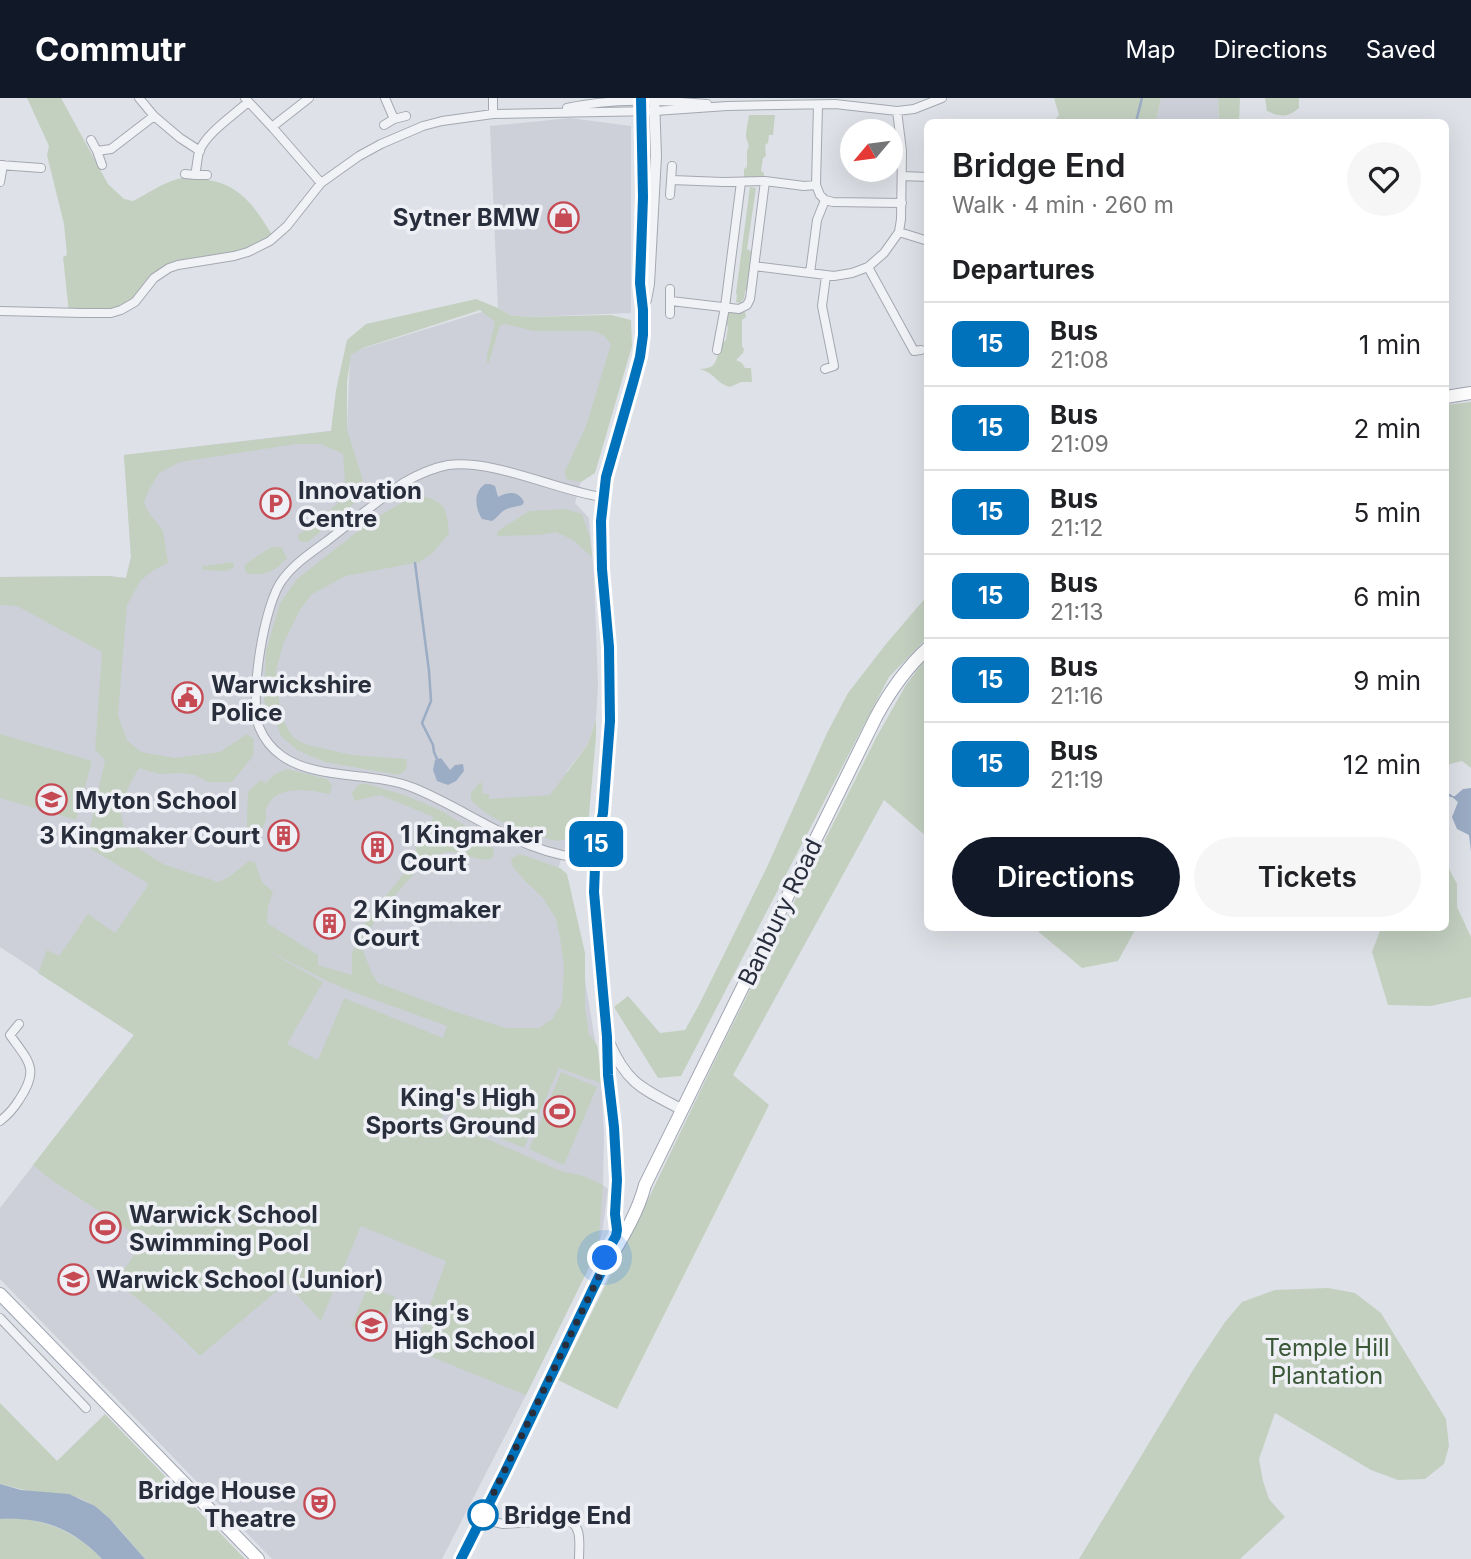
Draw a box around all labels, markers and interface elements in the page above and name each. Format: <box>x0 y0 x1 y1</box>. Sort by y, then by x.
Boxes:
text: Commutr <box>35 29 186 69</box>
text: Map <box>1126 35 1175 64</box>
text: Directions <box>1213 35 1328 64</box>
text: Saved <box>1366 35 1436 64</box>
north arrow <box>840 119 903 182</box>
map controls <box>840 119 903 182</box>
button: heart <box>1347 142 1421 216</box>
text: Bridge End <box>952 145 1126 185</box>
text: Walk · 4 min · 260 m <box>952 191 1174 219</box>
shop icon: Sytner BMW <box>546 200 580 234</box>
place label: Sytner BMW <box>393 203 540 232</box>
text: Departures <box>952 254 1095 285</box>
text: Bus <box>1050 315 1098 346</box>
text: 15 <box>978 329 1003 358</box>
text: 1 min <box>1359 329 1421 360</box>
text: 21:08 <box>1050 346 1109 374</box>
text: Bus <box>1050 399 1098 430</box>
text: 15 <box>978 413 1003 442</box>
text: 2 min <box>1353 413 1421 444</box>
text: 21:09 <box>1050 430 1109 458</box>
place label: Innovation Centre <box>298 476 422 533</box>
text: Bus <box>1050 483 1098 514</box>
parking icon: Innovation Centre <box>258 487 292 521</box>
text: 15 <box>978 497 1003 526</box>
text: 5 min <box>1353 497 1421 528</box>
text: 21:12 <box>1050 514 1103 542</box>
text: Bus <box>1050 567 1098 598</box>
text: 15 <box>978 581 1003 610</box>
text: 6 min <box>1353 581 1421 612</box>
text: 21:13 <box>1050 598 1104 626</box>
text: Bus <box>1050 651 1098 682</box>
text: 15 <box>978 665 1003 694</box>
text: 9 min <box>1353 665 1421 696</box>
place label: Warwickshire Police <box>211 670 372 727</box>
public building icon: Warwickshire Police <box>171 681 205 715</box>
text: 21:16 <box>1050 682 1104 710</box>
text: Bus <box>1050 735 1098 766</box>
text: 15 <box>978 749 1003 778</box>
text: 12 min <box>1343 749 1421 780</box>
text: 21:19 <box>1050 766 1104 794</box>
school or university icon: Myton School <box>35 783 69 817</box>
place label: Myton School <box>75 786 237 815</box>
building icon: 3 Kingmaker Court <box>266 818 300 852</box>
place label: 1 Kingmaker Court <box>400 820 544 877</box>
place label: 3 Kingmaker Court <box>39 821 260 850</box>
line badge: 15 <box>564 821 628 867</box>
text: 15 <box>583 829 609 858</box>
building icon: 1 Kingmaker Court <box>360 831 394 865</box>
street label: Banbury Road <box>732 834 828 990</box>
button: Directions <box>952 837 1180 917</box>
button: Tickets <box>1194 837 1421 917</box>
place label: 2 Kingmaker Court <box>353 895 501 952</box>
building icon: 2 Kingmaker Court <box>313 906 347 940</box>
place label: King's High Sports Ground <box>366 1083 536 1140</box>
sports icon: King's High Sports Ground <box>542 1094 576 1128</box>
place label: Warwick School Swimming Pool <box>129 1200 318 1257</box>
sports icon: Warwick School Swimming Pool <box>89 1211 123 1245</box>
your location <box>587 1240 622 1275</box>
school or university icon: Warwick School (Junior) <box>56 1262 90 1296</box>
place label: Warwick School (Junior) <box>96 1265 383 1294</box>
place label: King's High School <box>394 1298 535 1355</box>
school or university icon: King's High School <box>354 1309 388 1343</box>
park label: Temple Hill Plantation <box>1264 1333 1390 1390</box>
place label: Bridge House Theatre <box>138 1476 296 1533</box>
theatre icon: Bridge House Theatre <box>302 1487 336 1521</box>
marker: Bridge End <box>468 1500 498 1530</box>
place label: Bridge End <box>504 1501 631 1530</box>

